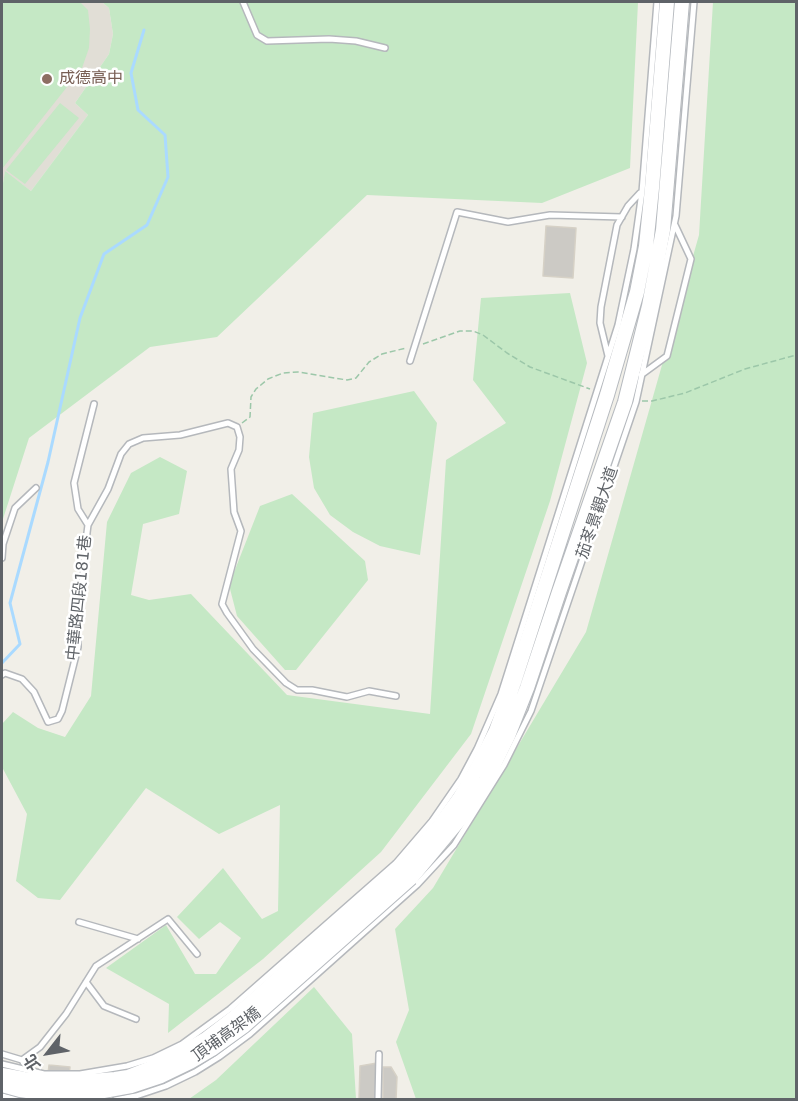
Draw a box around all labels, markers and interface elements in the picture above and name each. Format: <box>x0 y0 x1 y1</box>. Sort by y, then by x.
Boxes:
place label: 成德高中 <box>59 69 123 89</box>
marker: 成德高中 <box>40 72 54 86</box>
street label: 茄苳景觀大道 <box>573 464 623 562</box>
street label: 中華路四段181巷 <box>64 534 96 662</box>
street label: 頂埔高架橋 <box>189 1004 265 1066</box>
north arrow <box>18 1023 78 1083</box>
text: 北 <box>20 1051 44 1074</box>

